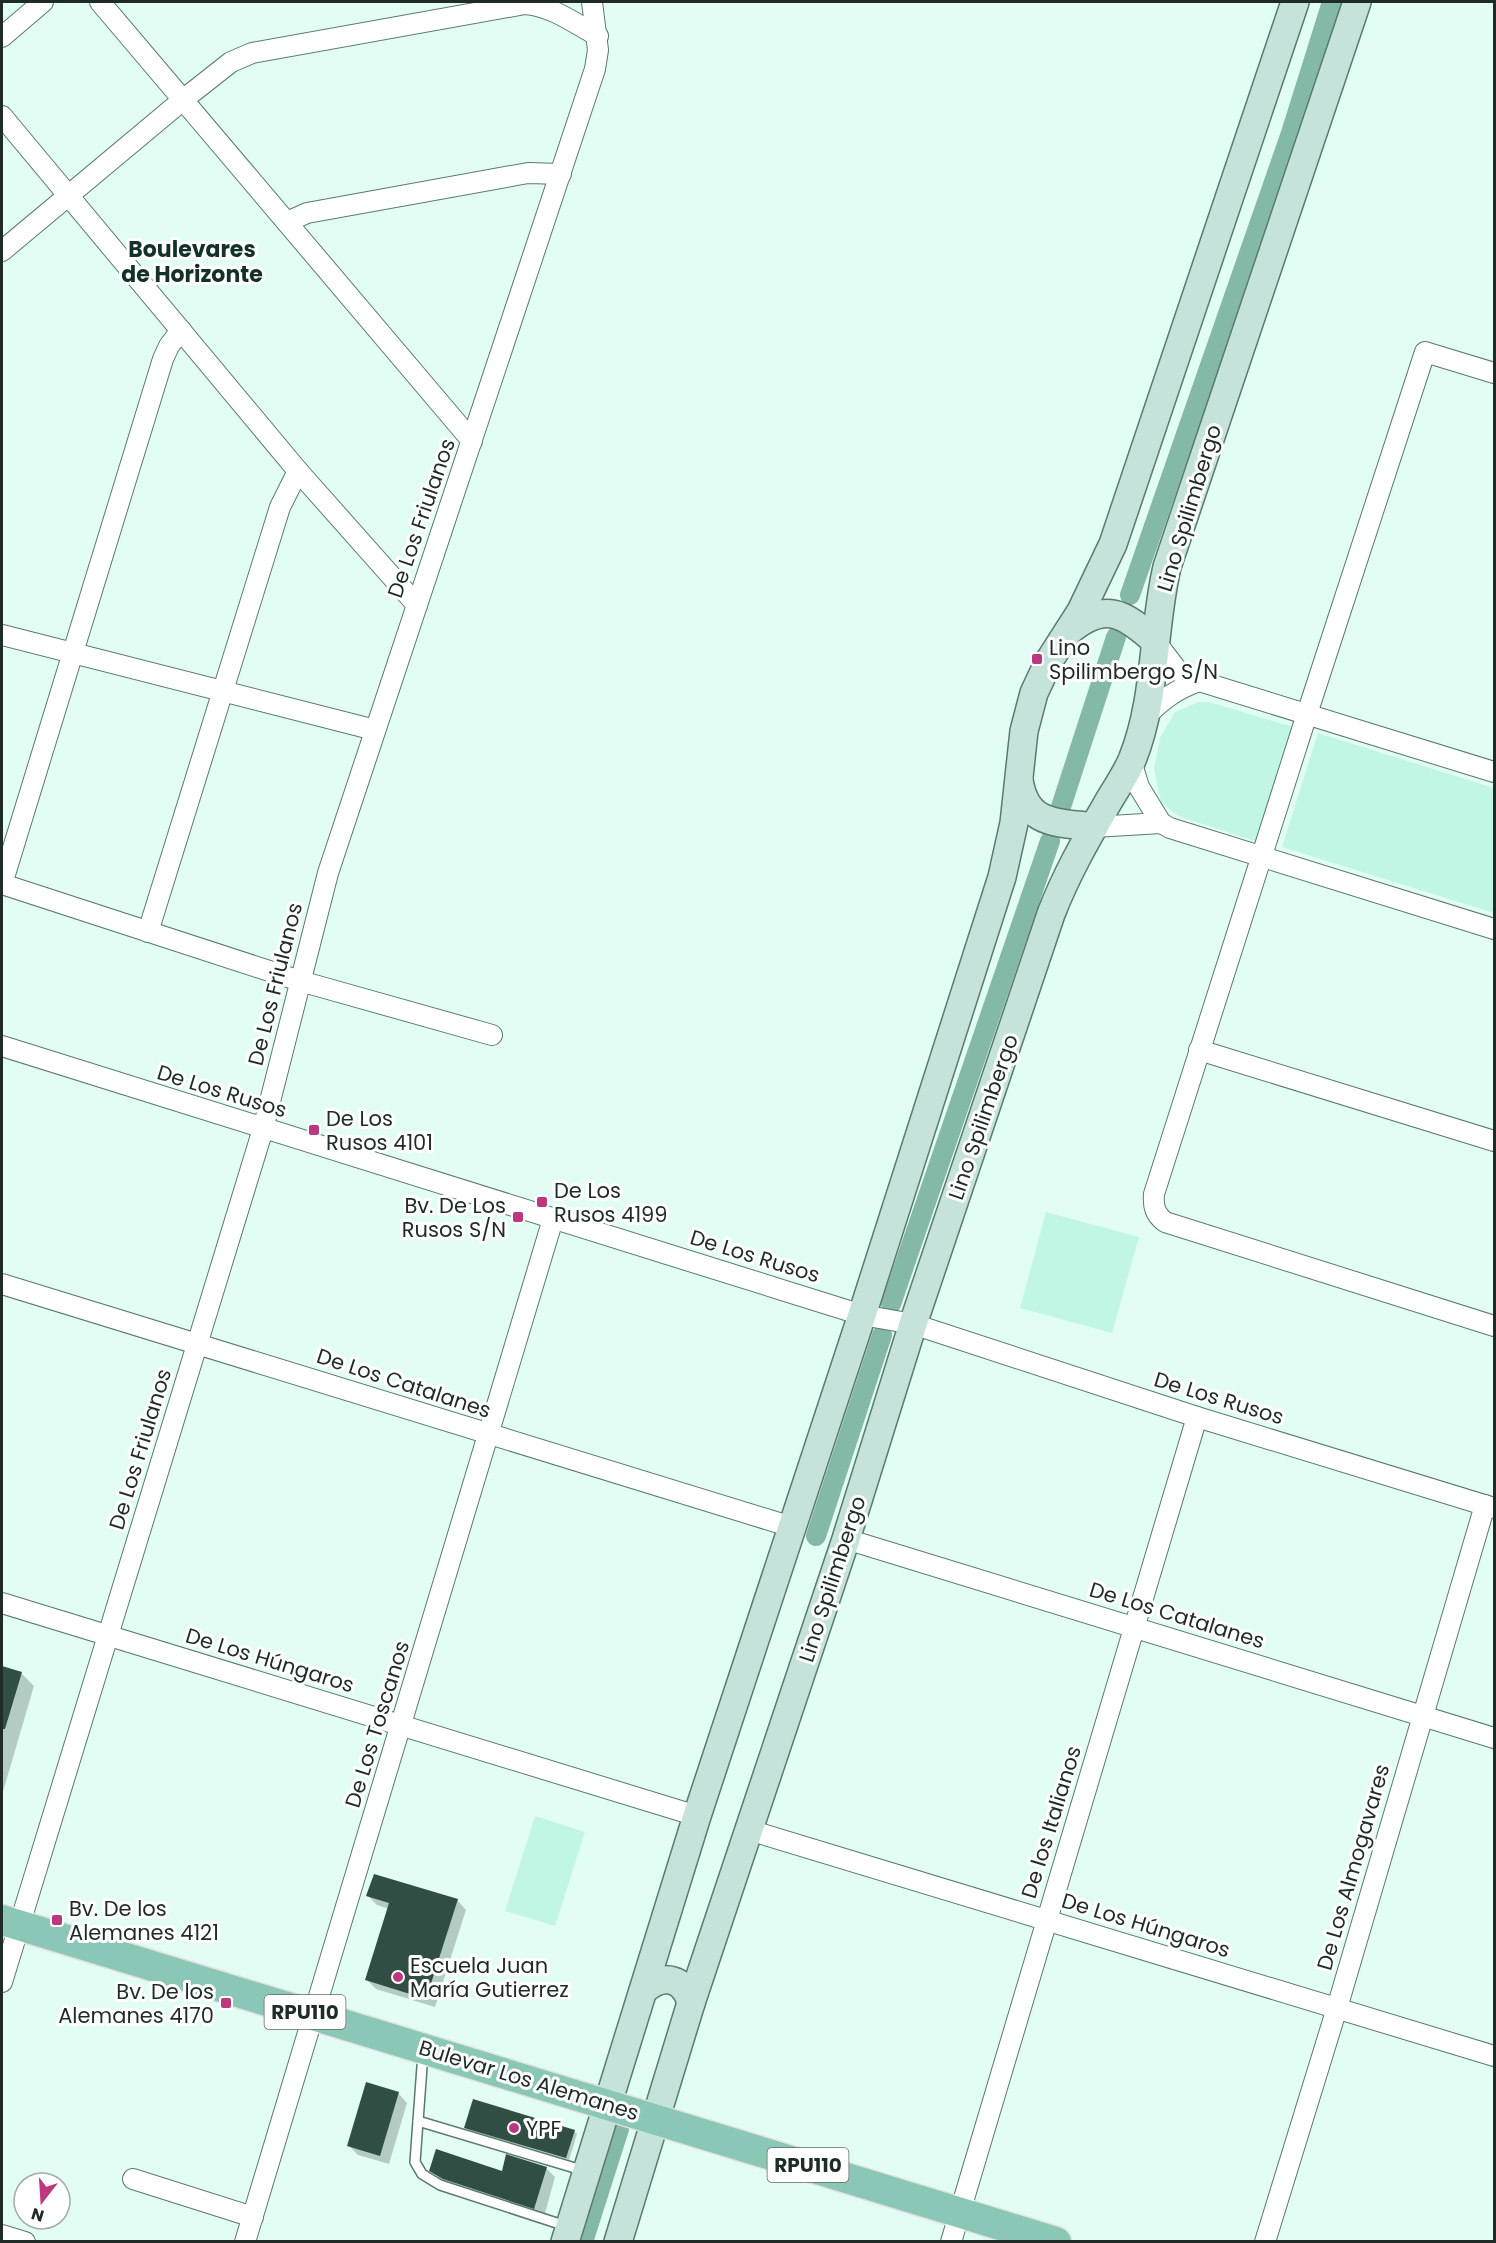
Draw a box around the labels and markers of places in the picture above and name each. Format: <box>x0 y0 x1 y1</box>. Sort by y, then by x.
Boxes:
place label: Lino Spilimbergo S/N <box>1049 633 1218 686</box>
marker: Lino Spilimbergo S/N <box>1030 652 1044 666</box>
place label: De Los Rusos 4101 <box>326 1104 433 1157</box>
marker: De Los Rusos 4101 <box>307 1123 321 1137</box>
place label: De Los Rusos 4199 <box>554 1176 668 1229</box>
place label: Bv. De Los Rusos S/N <box>402 1191 506 1244</box>
marker: De Los Rusos 4199 <box>535 1195 549 1209</box>
marker: Bv. De Los Rusos S/N <box>511 1210 525 1224</box>
place label: Bv. De los Alemanes 4121 <box>69 1894 219 1947</box>
marker: Bv. De los Alemanes 4121 <box>50 1913 64 1927</box>
place label: Escuela Juan María Gutierrez <box>410 1951 569 2004</box>
marker: Escuela Juan María Gutierrez <box>391 1970 405 1984</box>
place label: Bv. De los Alemanes 4170 <box>58 1977 214 2030</box>
marker: Bv. De los Alemanes 4170 <box>219 1996 233 2010</box>
place label: YPF <box>526 2114 561 2143</box>
marker: YPF <box>507 2121 521 2135</box>

